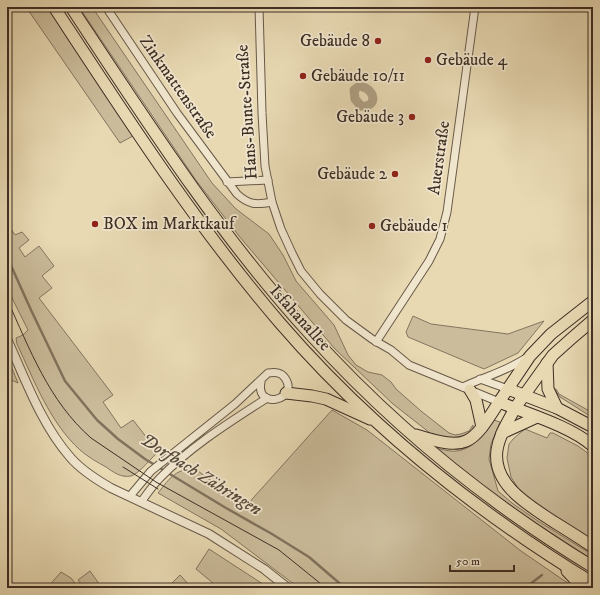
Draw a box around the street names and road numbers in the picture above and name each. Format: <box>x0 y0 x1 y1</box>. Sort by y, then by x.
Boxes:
street label: Zinkmattenstraße <box>134 31 222 143</box>
street label: Hans-Bunte-Straße <box>231 44 263 180</box>
street label: Auerstraße <box>423 120 455 196</box>
street label: Isfahanallee <box>264 280 336 356</box>

